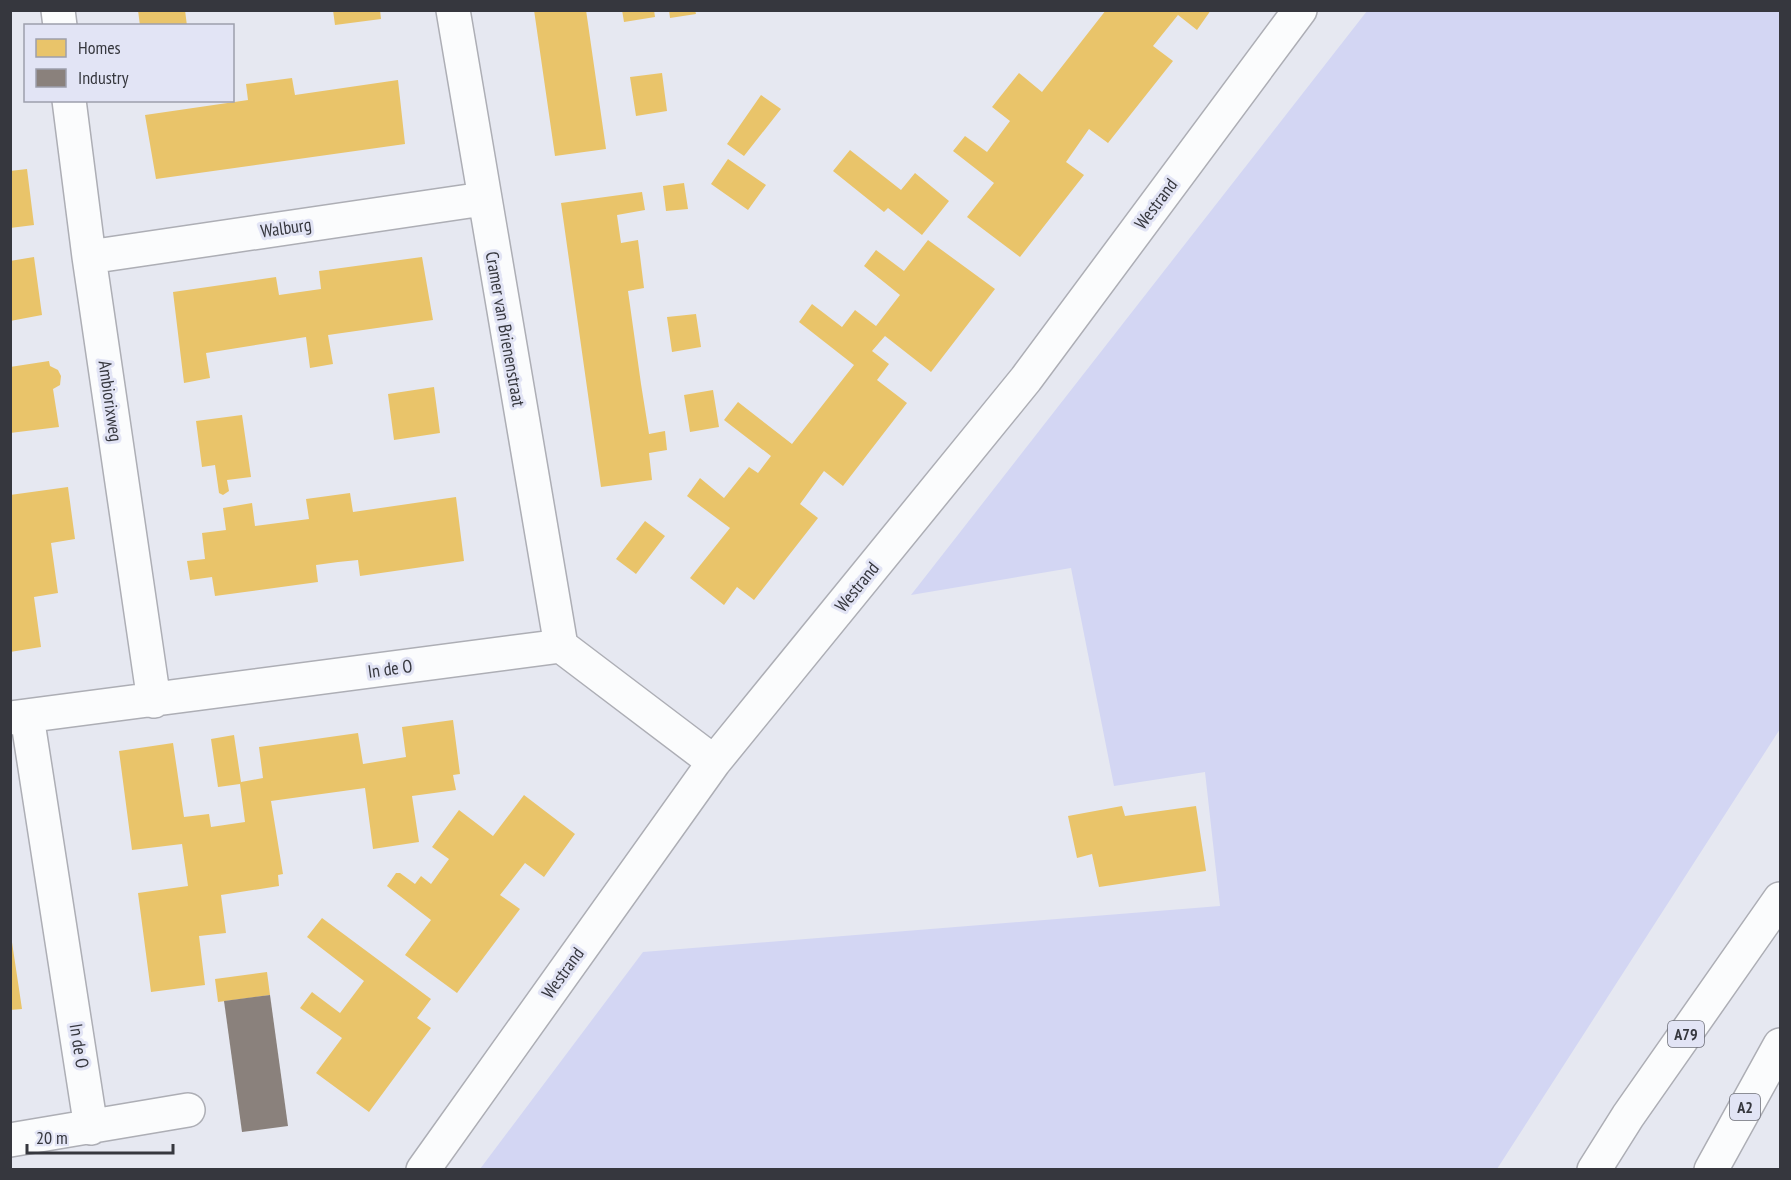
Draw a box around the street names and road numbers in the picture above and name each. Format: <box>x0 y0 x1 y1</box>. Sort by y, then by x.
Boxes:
street label: Westrand <box>1129 174 1182 234</box>
street label: Walburg <box>259 213 313 242</box>
street label: Cramer van Brienenstraat <box>481 250 530 408</box>
street label: Ambiorixweg <box>93 359 128 443</box>
street label: Westrand <box>830 557 884 616</box>
street label: In de O <box>366 654 414 683</box>
street label: Westrand <box>536 943 589 1003</box>
road number: A79 <box>1668 1021 1704 1047</box>
street label: In de O <box>65 1022 94 1070</box>
road number: A2 <box>1730 1094 1760 1120</box>

